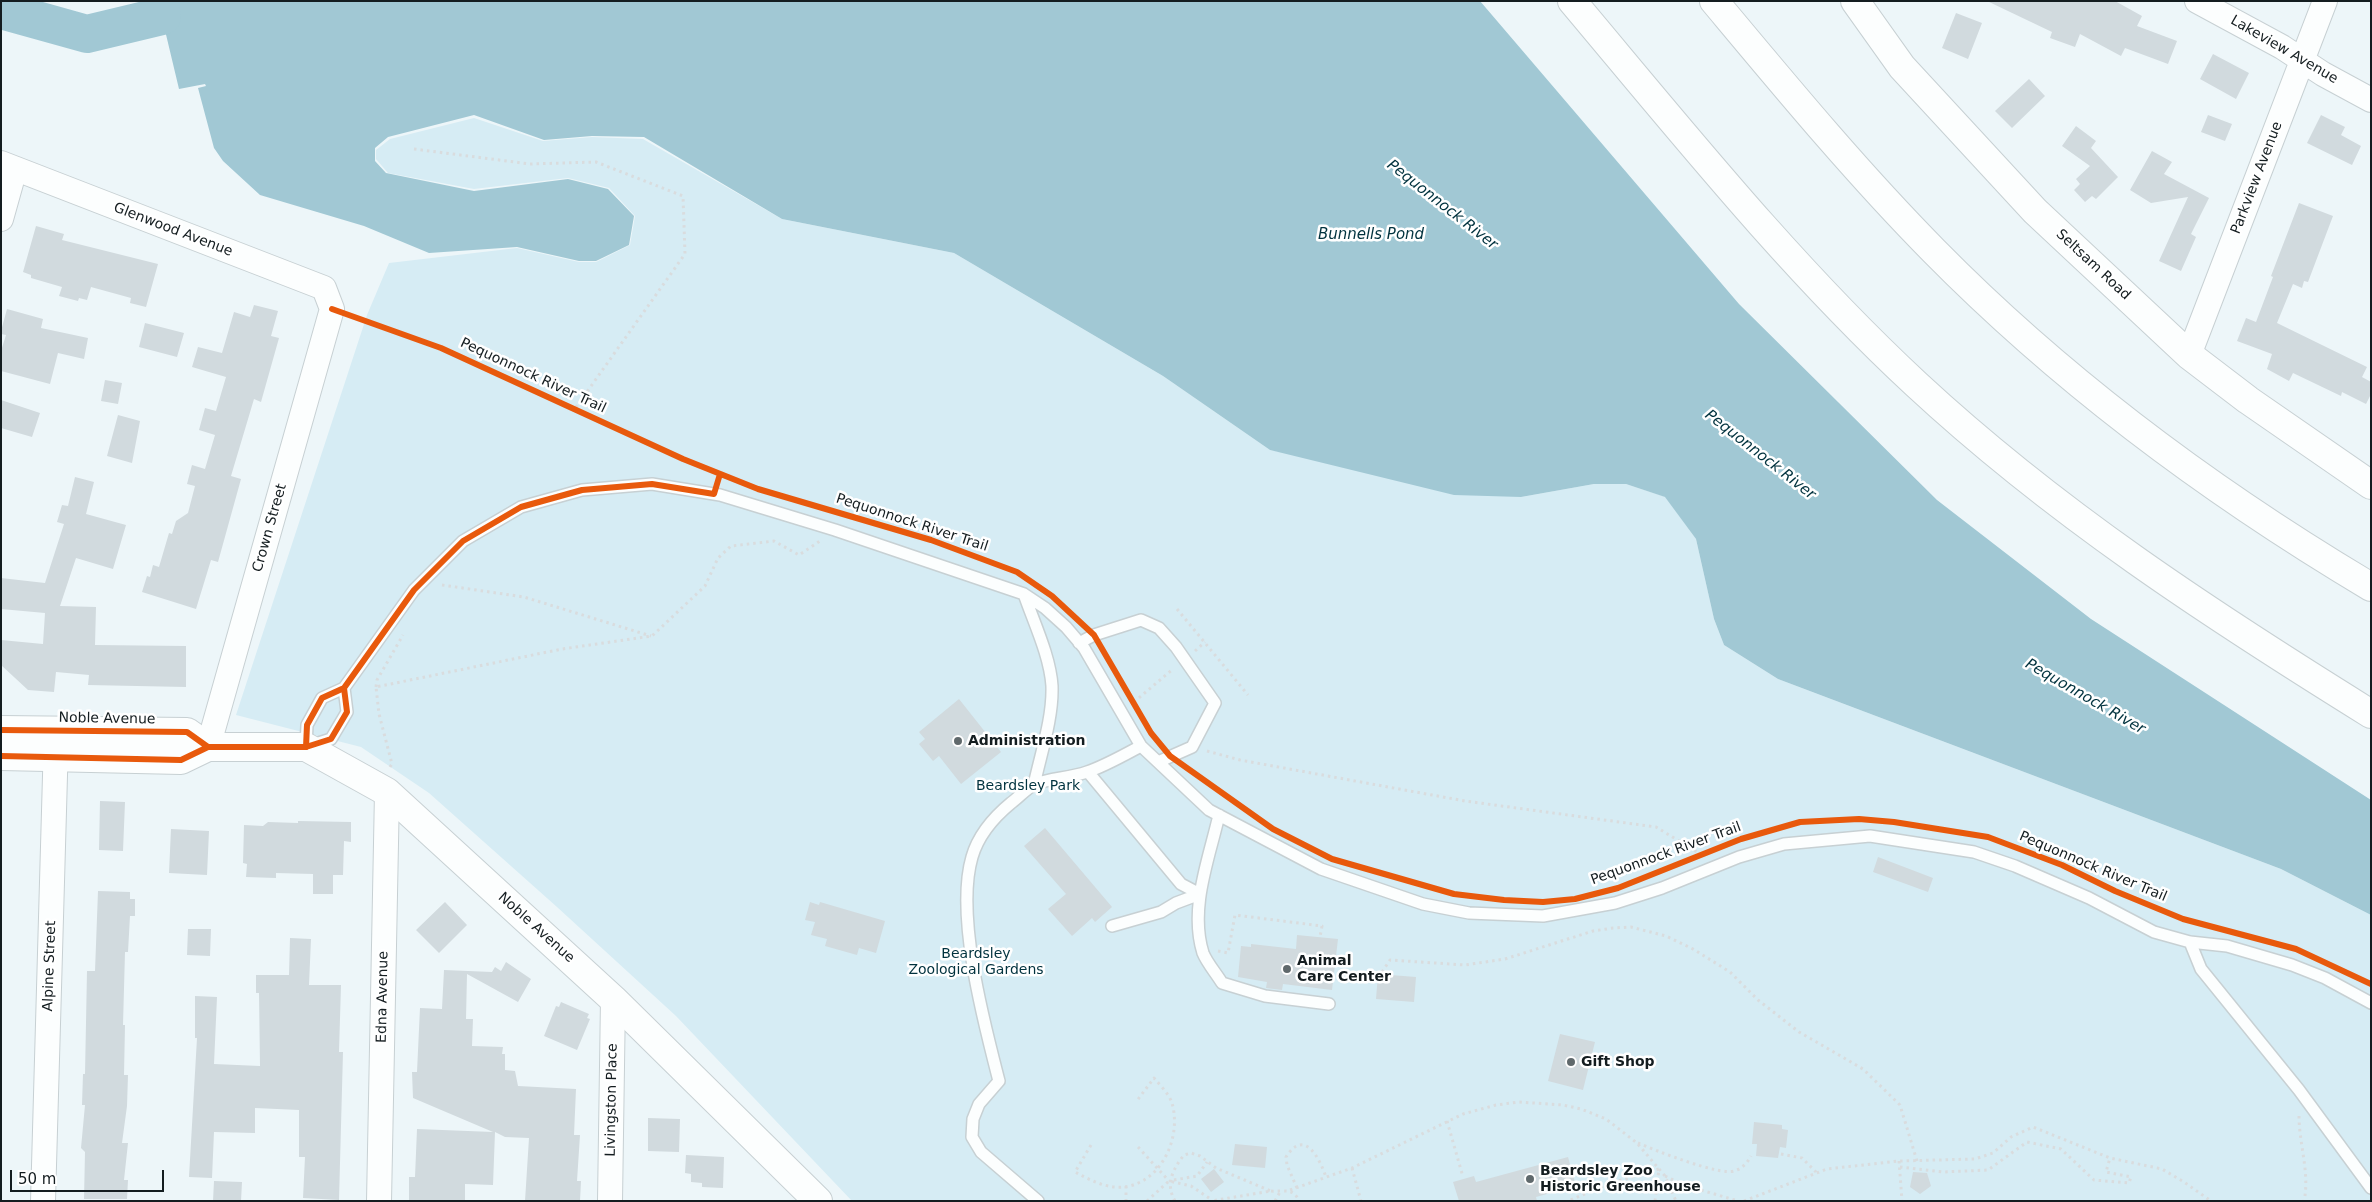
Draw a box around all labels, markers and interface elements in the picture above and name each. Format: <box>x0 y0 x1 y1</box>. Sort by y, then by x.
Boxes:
street label: Lakeview Avenue <box>2227 12 2341 88</box>
street label: Parkview Avenue <box>2228 119 2286 237</box>
water label: Pequonnock River <box>1383 156 1501 254</box>
street label: Glenwood Avenue <box>111 200 235 260</box>
water label: Bunnells Pond <box>1318 226 1424 244</box>
street label: Seltsam Road <box>2052 226 2134 304</box>
street label: Pequonnock River Trail <box>457 335 609 417</box>
water label: Pequonnock River <box>1701 406 1819 504</box>
street label: Crown Street <box>249 482 291 574</box>
street label: Pequonnock River Trail <box>834 490 990 556</box>
water label: Pequonnock River <box>2022 655 2148 739</box>
street label: Noble Avenue <box>58 710 156 728</box>
place label: Administration <box>968 733 1085 749</box>
marker: Administration <box>952 735 964 747</box>
park label: Beardsley Park <box>976 778 1080 794</box>
street label: Pequonnock River Trail <box>1589 819 1743 889</box>
street label: Pequonnock River Trail <box>2017 828 2169 906</box>
street label: Noble Avenue <box>494 889 578 967</box>
street label: Alpine Street <box>40 920 60 1012</box>
park label: Beardsley Zoological Gardens <box>908 946 1044 979</box>
street label: Edna Avenue <box>374 951 392 1043</box>
place label: Animal Care Center <box>1297 953 1391 986</box>
marker: Animal Care Center <box>1281 963 1293 975</box>
street label: Livingston Place <box>603 1043 621 1157</box>
place label: Gift Shop <box>1581 1054 1655 1070</box>
marker: Gift Shop <box>1565 1056 1577 1068</box>
scale bar <box>12 1160 166 1192</box>
place label: Beardsley Zoo Historic Greenhouse <box>1540 1163 1701 1196</box>
text: 50 m <box>18 1170 56 1188</box>
marker: Beardsley Zoo Historic Greenhouse <box>1524 1173 1536 1185</box>

